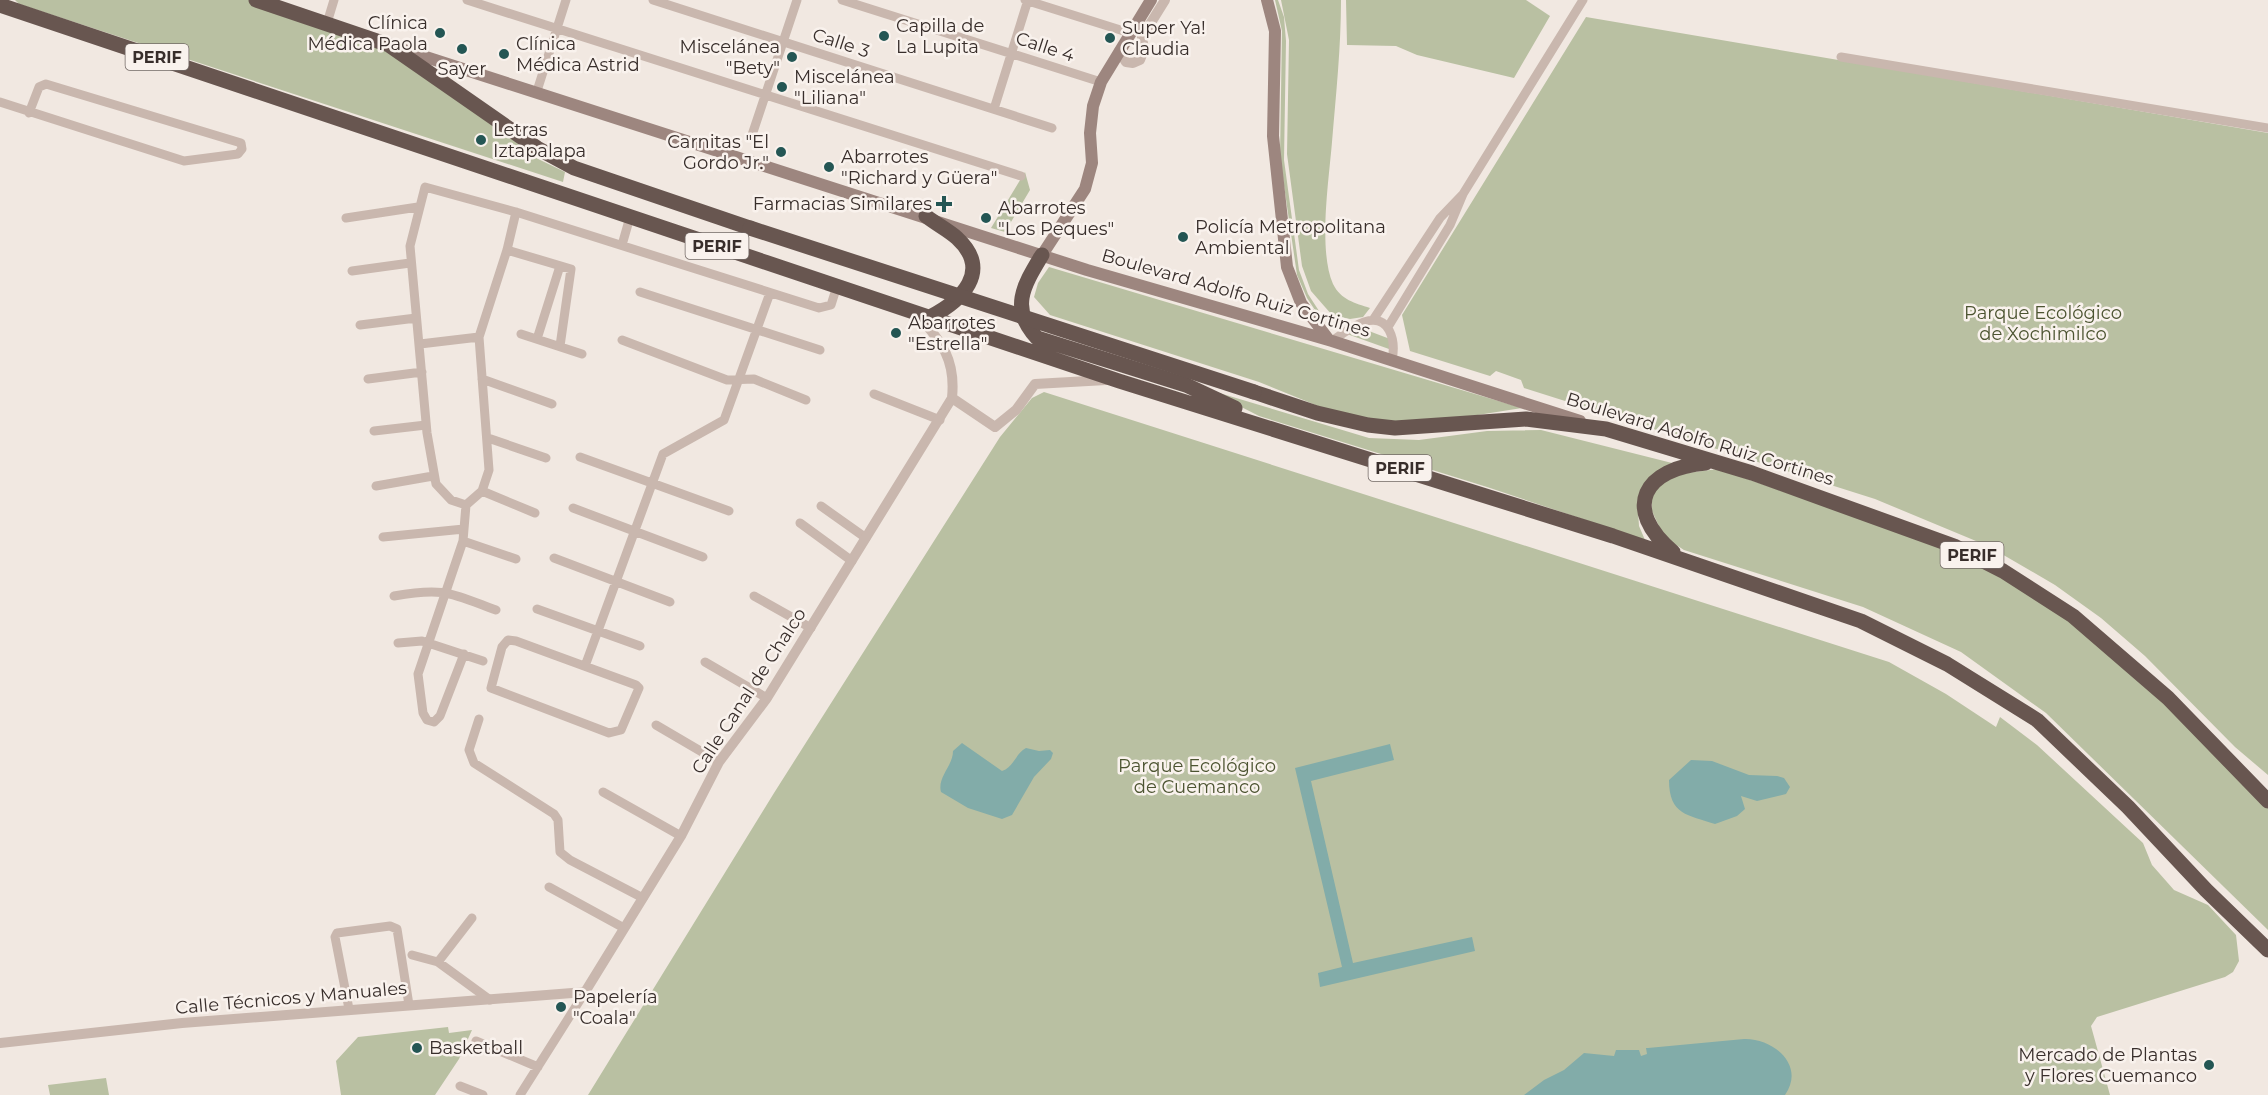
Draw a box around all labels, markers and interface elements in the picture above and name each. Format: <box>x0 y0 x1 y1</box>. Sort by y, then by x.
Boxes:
place label: Clínica Médica Paola <box>307 12 428 55</box>
place label: Capilla de La Lupita <box>896 15 985 58</box>
place label: Super Ya! Claudia <box>1122 17 1206 60</box>
street label: Calle 3 <box>810 23 872 63</box>
marker: Clínica Médica Paola <box>433 26 447 40</box>
street label: Calle 4 <box>1013 27 1077 67</box>
marker: Capilla de La Lupita <box>877 29 891 43</box>
marker: Super Ya! Claudia <box>1103 31 1117 45</box>
place label: Clínica Médica Astrid <box>516 33 640 76</box>
place label: Miscelánea "Bety" <box>679 36 780 79</box>
marker: Sayer <box>455 42 469 56</box>
road number: PERIF <box>126 44 188 70</box>
marker: Clínica Médica Astrid <box>497 47 511 61</box>
marker: Miscelánea "Bety" <box>785 50 799 64</box>
place label: Sayer <box>438 58 486 80</box>
place label: Miscelánea "Liliana" <box>794 66 895 109</box>
marker: Miscelánea "Liliana" <box>775 80 789 94</box>
place label: Letras Iztapalapa <box>493 119 586 162</box>
place label: Carnitas "El Gordo Jr." <box>667 131 769 174</box>
marker: Letras Iztapalapa <box>474 133 488 147</box>
marker: Carnitas "El Gordo Jr." <box>774 145 788 159</box>
place label: Abarrotes "Richard y Güera" <box>841 146 997 189</box>
marker: Abarrotes "Richard y Güera" <box>822 160 836 174</box>
place label: Farmacias Similares <box>753 193 932 215</box>
marker: Farmacias Similares <box>937 197 951 211</box>
place label: Abarrotes "Los Peques" <box>998 197 1114 240</box>
marker: Abarrotes "Los Peques" <box>979 211 993 225</box>
place label: Policía Metropolitana Ambiental <box>1195 216 1386 259</box>
marker: Policía Metropolitana Ambiental <box>1176 230 1190 244</box>
road number: PERIF <box>686 233 748 259</box>
street label: Boulevard Adolfo Ruiz Cortines <box>1099 244 1373 342</box>
park label: Parque Ecológico de Xochimilco <box>1964 302 2122 345</box>
place label: Abarrotes "Estrella" <box>908 312 996 355</box>
marker: Abarrotes "Estrella" <box>889 326 903 340</box>
street label: Boulevard Adolfo Ruiz Cortines <box>1564 388 1837 490</box>
road number: PERIF <box>1368 455 1432 481</box>
road number: PERIF <box>1940 542 2004 568</box>
street label: Calle Canal de Chalco <box>687 604 811 778</box>
park label: Parque Ecológico de Cuemanco <box>1118 755 1276 798</box>
street label: Calle Técnicos y Manuales <box>174 977 408 1019</box>
place label: Papelería "Coala" <box>573 986 658 1029</box>
marker: Papelería "Coala" <box>554 1000 568 1014</box>
place label: Basketball <box>429 1037 523 1059</box>
marker: Basketball <box>410 1041 424 1055</box>
place label: Mercado de Plantas y Flores Cuemanco <box>2018 1044 2197 1087</box>
marker: Mercado de Plantas y Flores Cuemanco <box>2202 1058 2216 1072</box>

